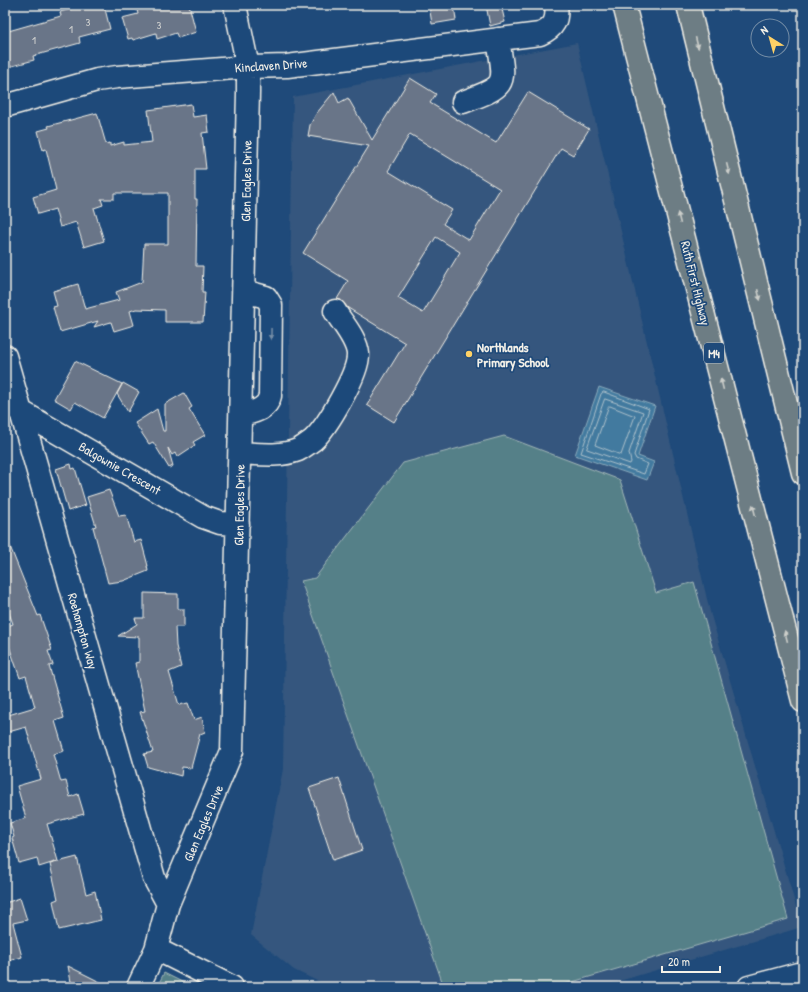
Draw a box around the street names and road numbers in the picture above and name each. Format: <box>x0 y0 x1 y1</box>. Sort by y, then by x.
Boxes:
street label: Kinclaven Drive <box>234 53 308 77</box>
street label: Glen Eagles Drive <box>236 140 256 222</box>
street label: Ruth First Highway <box>677 239 715 327</box>
road number: M4 <box>704 343 724 363</box>
street label: Balgownie Crescent <box>76 437 165 499</box>
street label: Glen Eagles Drive <box>229 464 249 546</box>
street label: Roehampton Way <box>64 591 103 672</box>
street label: Glen Eagles Drive <box>179 782 227 864</box>

